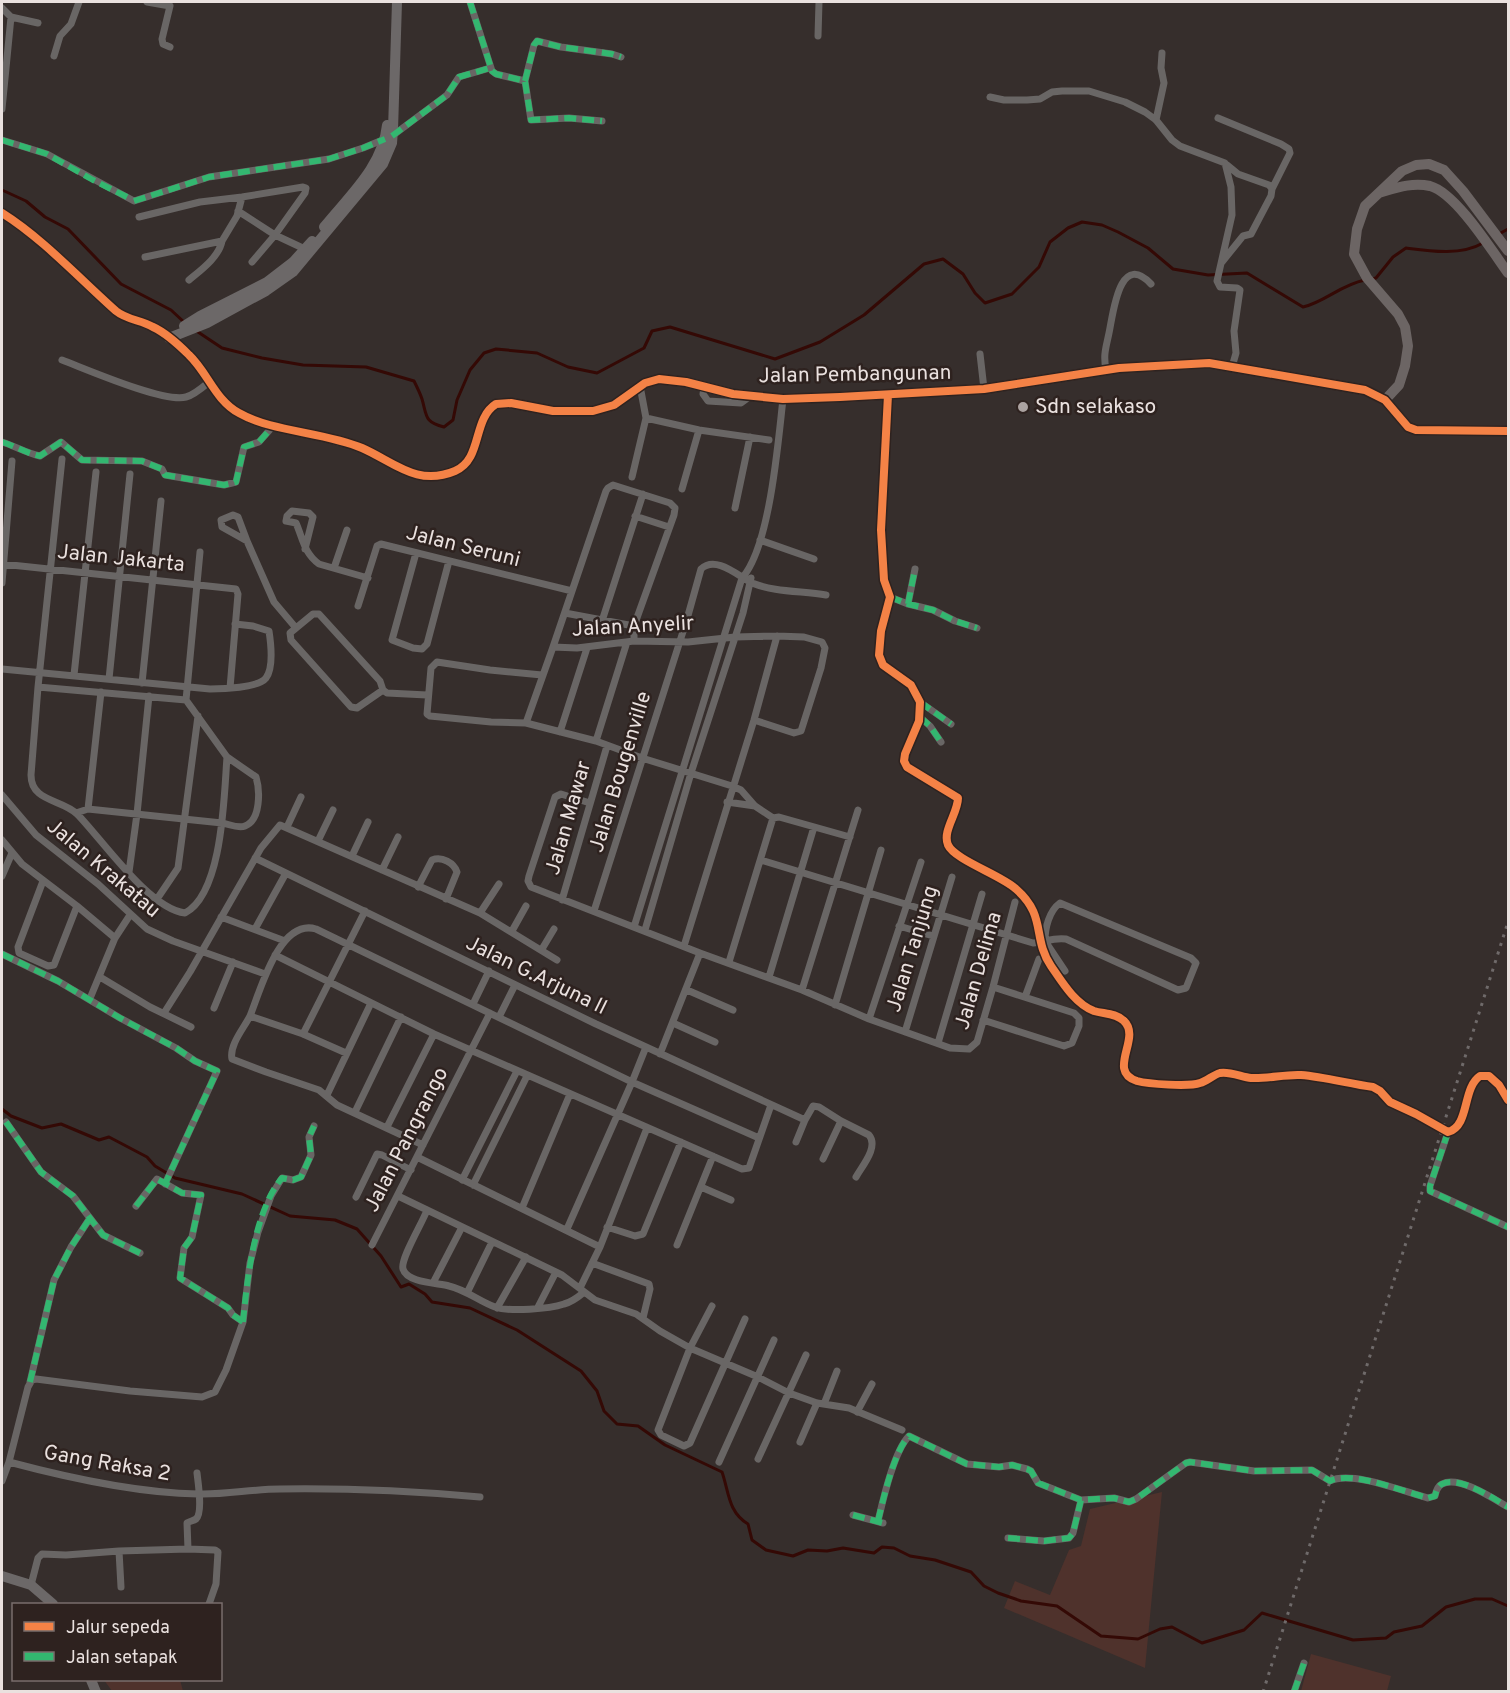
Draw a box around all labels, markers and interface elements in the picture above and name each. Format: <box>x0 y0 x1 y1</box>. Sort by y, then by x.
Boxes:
street label: Jalan Pembangunan <box>758 360 952 390</box>
place label: Sdn selakaso <box>1035 394 1156 421</box>
marker: Sdn selakaso <box>1016 400 1030 414</box>
street label: Jalan Seruni <box>403 520 523 574</box>
street label: Jalan Jakarta <box>56 539 186 579</box>
street label: Jalan Anyelir <box>571 610 695 644</box>
street label: Jalan Bougenville <box>584 688 658 856</box>
street label: Jalan Mawar <box>540 758 598 878</box>
street label: Jalan Krakatau <box>40 813 166 925</box>
street label: Jalan Tanjung <box>881 882 945 1016</box>
street label: Jalan Delima <box>949 909 1009 1033</box>
street label: Jalan G.Arjuna ll <box>461 930 611 1022</box>
street label: Jalan Pangrango <box>359 1063 455 1217</box>
street label: Gang Raksa 2 <box>41 1440 173 1488</box>
legend <box>12 1603 222 1681</box>
text: Jalur sepeda <box>66 1617 170 1640</box>
text: Jalan setapak <box>66 1647 178 1670</box>

